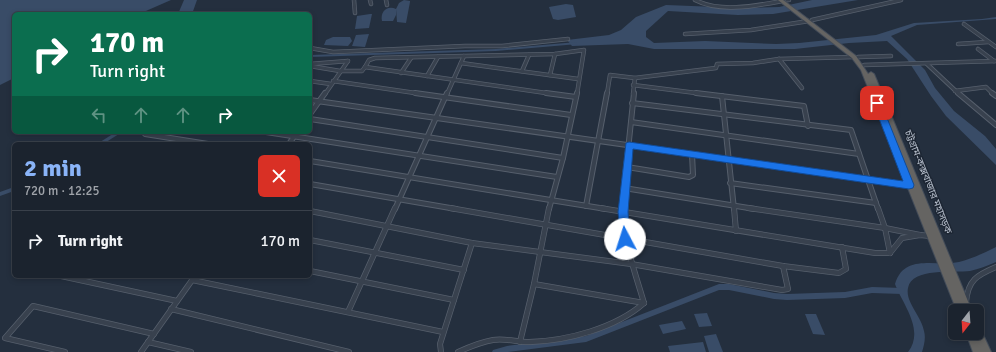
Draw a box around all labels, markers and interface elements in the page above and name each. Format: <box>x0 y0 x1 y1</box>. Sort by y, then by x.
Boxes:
text: 170 m <box>90 26 164 60</box>
icon: right <box>24 28 76 80</box>
text: Turn right <box>90 60 165 82</box>
pin <box>860 86 894 120</box>
icon: arrive <box>866 92 888 114</box>
icon: left <box>88 104 110 126</box>
icon: ahead <box>130 104 152 126</box>
icon: ahead <box>172 104 194 126</box>
icon: right <box>214 104 236 126</box>
street label: চট্টগ্রাম-কক্সবাজার মহাসড়ক <box>901 127 955 236</box>
text: 2 min <box>24 153 82 183</box>
button: close <box>258 155 300 197</box>
text: 720 m · 12:25 <box>24 183 100 199</box>
position arrow <box>604 218 646 260</box>
icon: right <box>24 230 46 252</box>
text: Turn right <box>58 232 123 250</box>
text: 170 m <box>260 232 300 250</box>
north arrow <box>948 304 984 340</box>
map controls <box>948 304 984 340</box>

